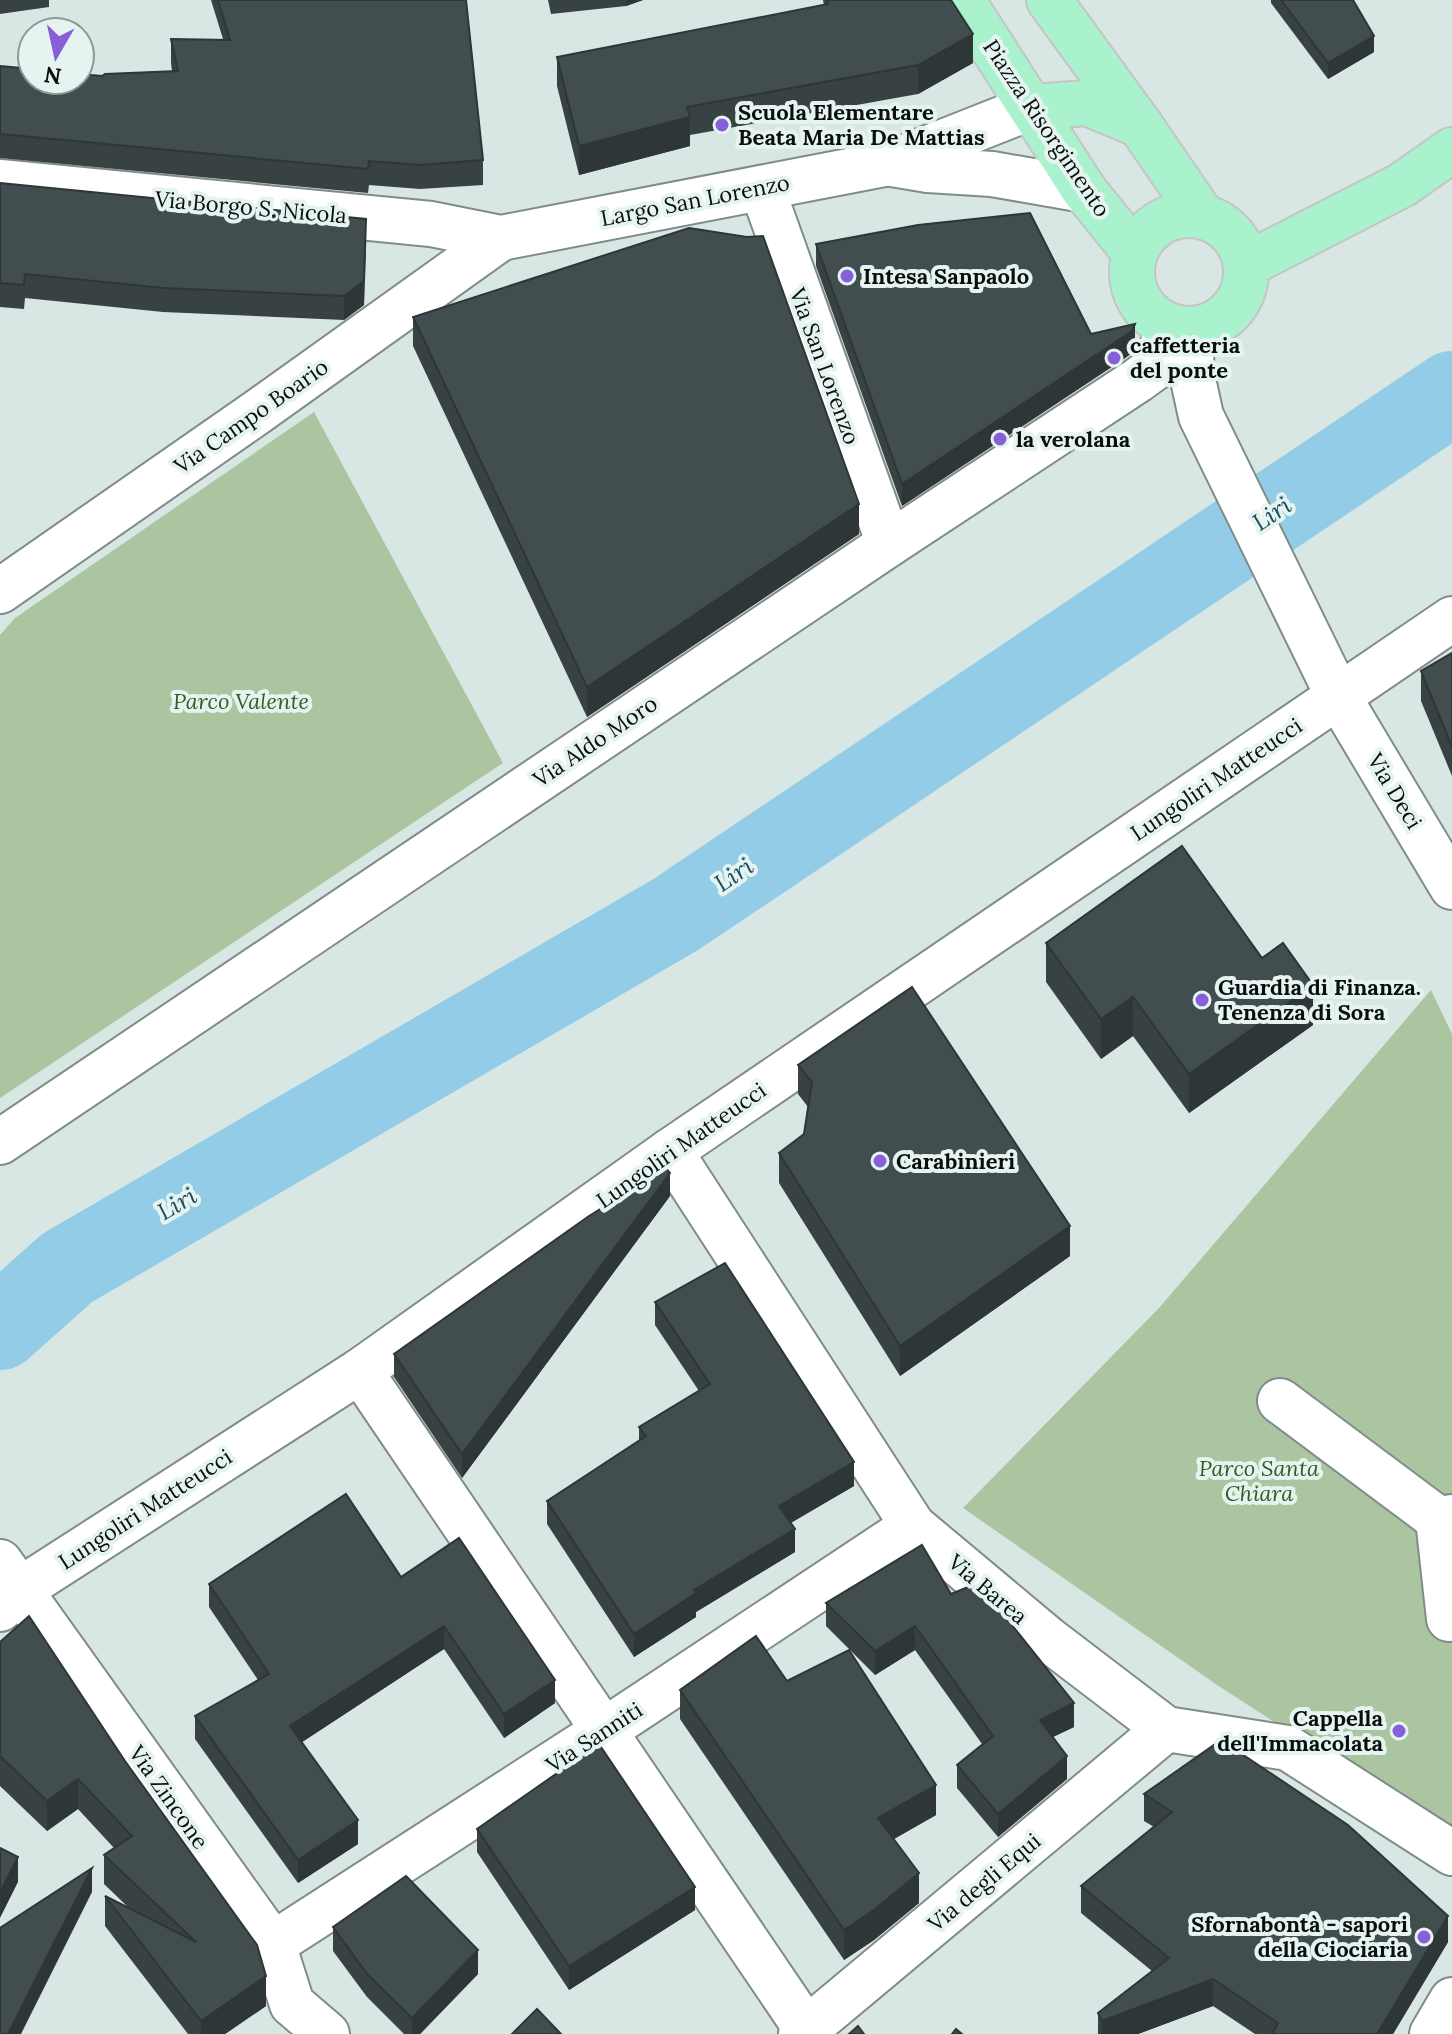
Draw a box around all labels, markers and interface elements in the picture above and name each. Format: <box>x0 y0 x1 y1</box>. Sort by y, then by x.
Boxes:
north arrow <box>16 16 96 96</box>
street label: Piazza Risorgimento <box>977 34 1117 222</box>
text: N <box>42 61 63 91</box>
place label: Scuola Elementare Beata Maria De Mattias <box>738 98 985 151</box>
marker: Scuola Elementare Beata Maria De Mattias <box>713 116 731 134</box>
street label: Largo San Lorenzo <box>598 168 792 232</box>
street label: Via Borgo S. Nicola <box>153 185 348 229</box>
place label: Intesa Sanpaolo <box>863 262 1029 290</box>
marker: Intesa Sanpaolo <box>838 267 856 285</box>
street label: Via San Lorenzo <box>783 283 866 448</box>
place label: caffetteria del ponte <box>1130 331 1241 384</box>
marker: caffetteria del ponte <box>1105 349 1123 367</box>
street label: Via Campo Boario <box>168 352 334 480</box>
place label: la verolana <box>1016 425 1131 453</box>
marker: la verolana <box>991 430 1009 448</box>
water label: Liri <box>1246 489 1297 538</box>
park label: Parco Valente <box>173 687 309 715</box>
street label: Via Aldo Moro <box>527 689 663 793</box>
street label: Lungoliri Matteucci <box>1125 711 1307 847</box>
street label: Via Deci <box>1361 747 1428 834</box>
water label: Liri <box>708 850 759 899</box>
place label: Guardia di Finanza. Tenenza di Sora <box>1218 973 1421 1026</box>
marker: Guardia di Finanza. Tenenza di Sora <box>1193 991 1211 1009</box>
street label: Lungoliri Matteucci <box>591 1076 771 1214</box>
place label: Carabinieri <box>896 1147 1015 1175</box>
marker: Carabinieri <box>871 1152 889 1170</box>
water label: Liri <box>152 1180 202 1227</box>
street label: Lungoliri Matteucci <box>53 1443 237 1575</box>
park label: Parco Santa Chiara <box>1199 1454 1320 1507</box>
street label: Via Barea <box>942 1547 1033 1630</box>
street label: Via Sanniti <box>540 1696 647 1779</box>
place label: Cappella dell'Immacolata <box>1217 1704 1383 1757</box>
marker: Cappella dell'Immacolata <box>1390 1722 1408 1740</box>
street label: Via Zincone <box>123 1739 215 1854</box>
street label: Via degli Equi <box>921 1827 1046 1938</box>
place label: Sfornabontà - sapori della Ciociaria <box>1191 1910 1408 1963</box>
marker: Sfornabontà - sapori della Ciociaria <box>1415 1928 1433 1946</box>

